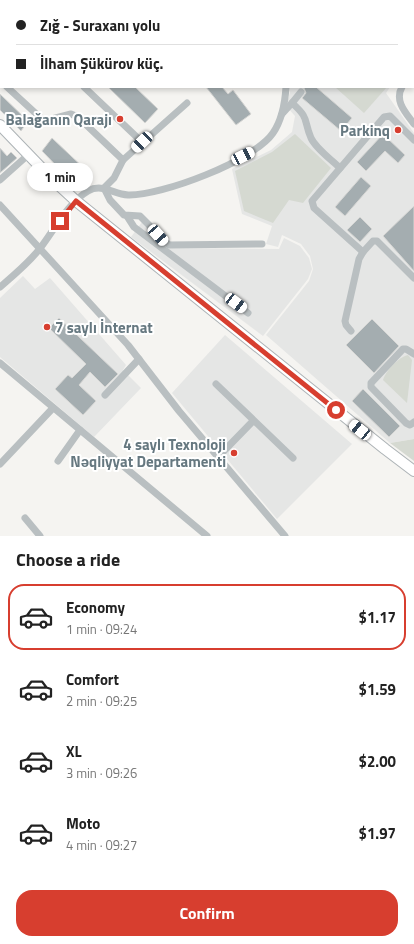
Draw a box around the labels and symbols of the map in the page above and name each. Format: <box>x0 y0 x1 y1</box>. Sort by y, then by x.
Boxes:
place label: Balağanın Qarajı <box>6 108 112 131</box>
marker: Balağanın Qarajı <box>115 114 125 124</box>
place label: Parkinq <box>340 119 390 142</box>
marker: Parkinq <box>393 125 403 135</box>
car <box>129 129 155 155</box>
car <box>230 145 256 167</box>
callout: 1 min <box>27 163 93 191</box>
route end <box>51 212 69 230</box>
car <box>146 222 170 248</box>
car <box>223 291 249 315</box>
place label: 7 saylı İnternat <box>55 316 153 339</box>
marker: 7 saylı İnternat <box>42 322 52 332</box>
route start <box>327 401 345 419</box>
car <box>347 418 373 442</box>
place label: 4 saylı Texnoloji Nəqliyyat Departamenti <box>70 433 226 473</box>
marker: 4 saylı Texnoloji Nəqliyyat Departamenti <box>229 448 239 458</box>

